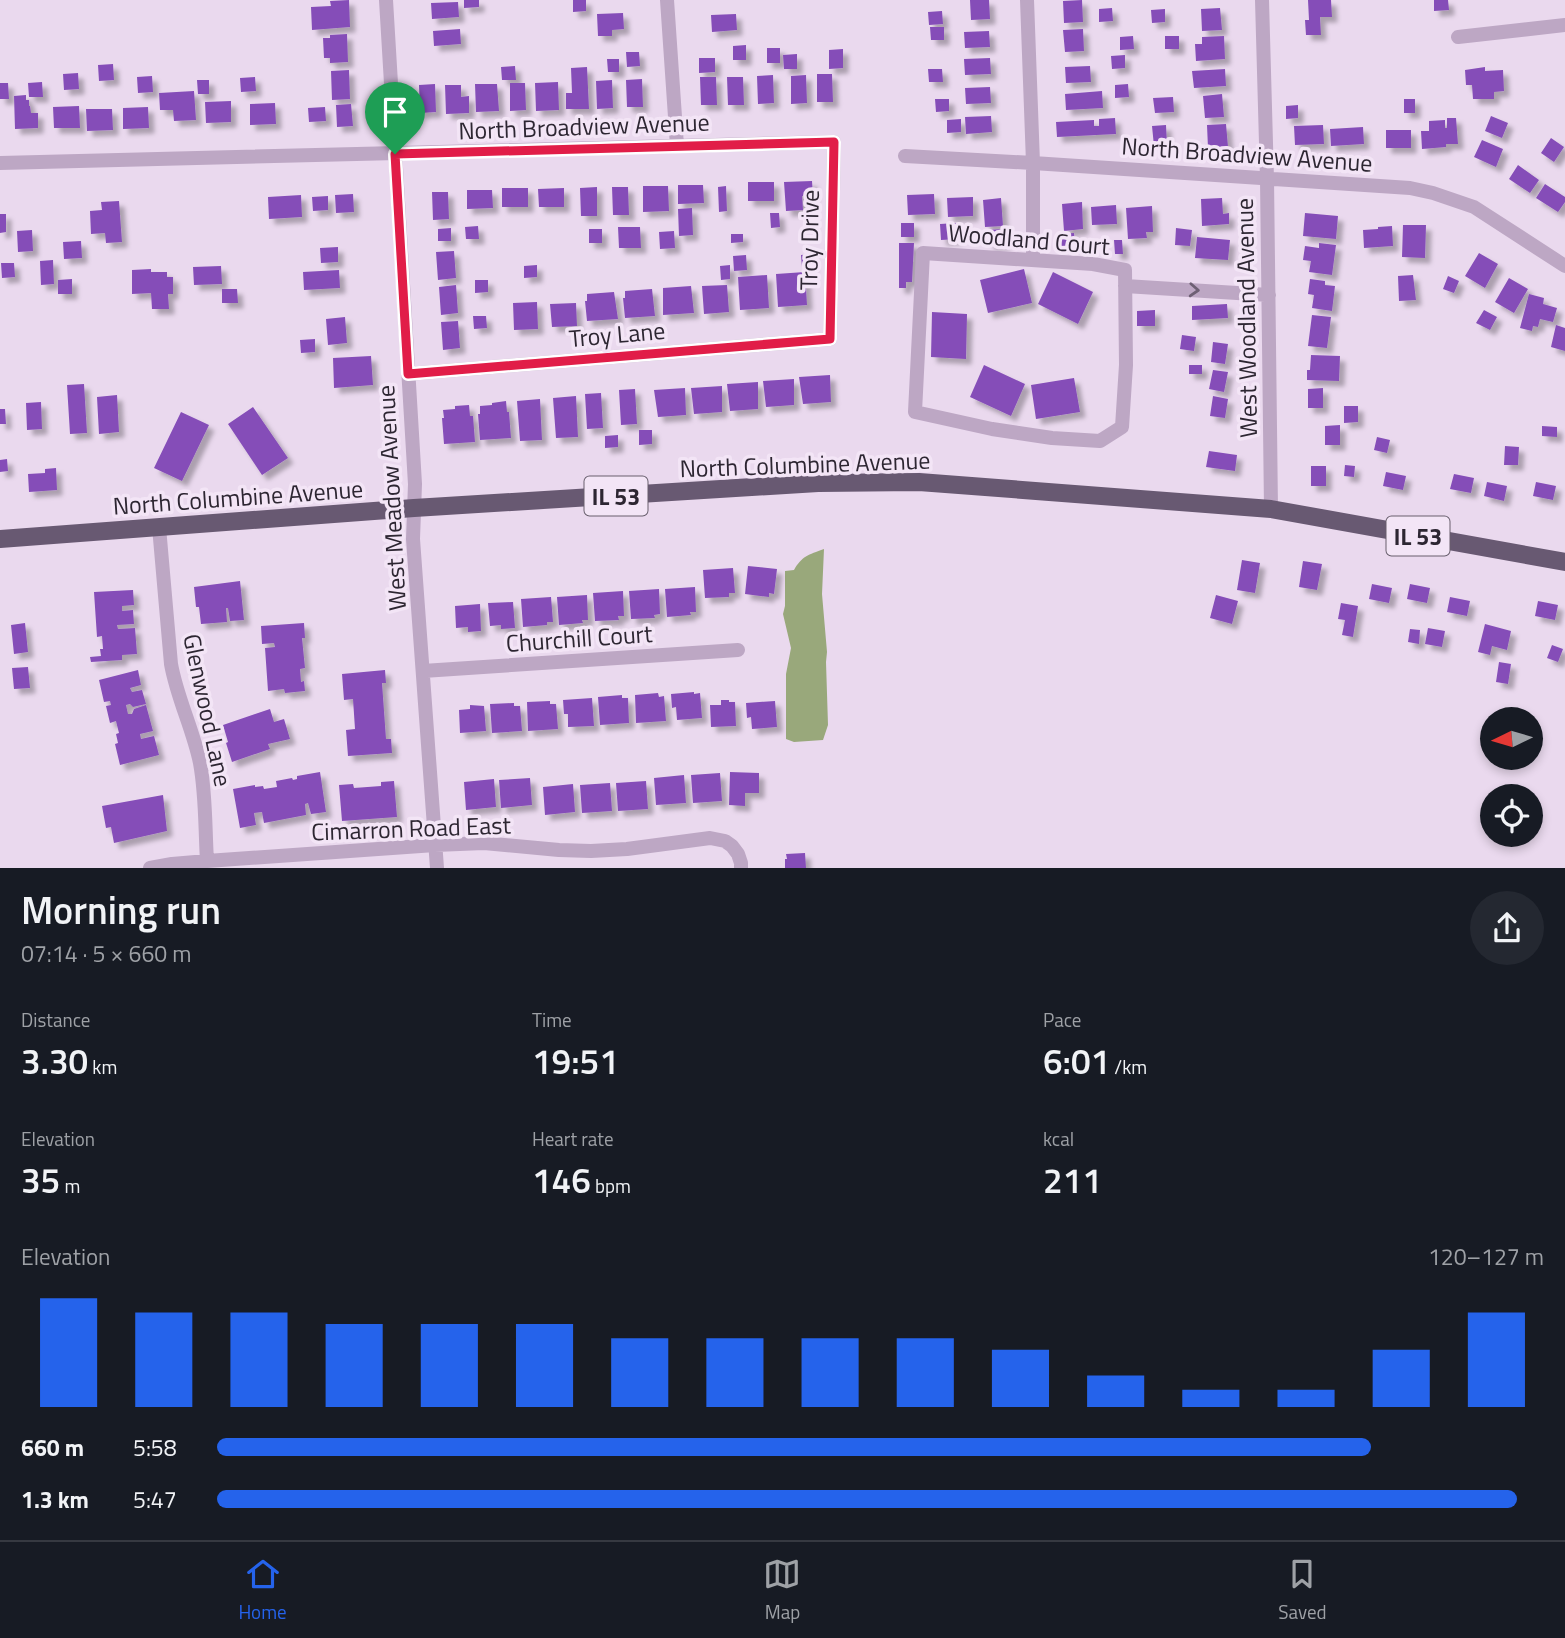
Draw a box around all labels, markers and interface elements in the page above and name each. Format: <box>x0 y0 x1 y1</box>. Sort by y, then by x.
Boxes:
pin <box>365 82 425 154</box>
icon: arrive <box>376 93 414 131</box>
street label: North Broadview Avenue <box>458 104 710 148</box>
street label: North Broadview Avenue <box>1120 127 1374 181</box>
street label: Troy Drive <box>790 189 828 291</box>
street label: West Woodland Avenue <box>1226 198 1266 438</box>
street label: Woodland Court <box>947 214 1112 264</box>
one-way arrow <box>1188 282 1199 297</box>
street label: Troy Lane <box>567 312 667 356</box>
street label: West Meadow Avenue <box>367 384 415 612</box>
street label: North Columbine Avenue <box>679 442 931 486</box>
street label: North Columbine Avenue <box>112 470 364 524</box>
road number: IL 53 <box>584 476 648 516</box>
road number: IL 53 <box>1386 516 1450 556</box>
street label: Churchill Court <box>505 615 654 661</box>
street label: Glenwood Lane <box>174 630 242 790</box>
north arrow <box>1480 707 1544 770</box>
map controls <box>1480 707 1543 847</box>
button: locate <box>1480 784 1543 847</box>
street label: Cimarron Road East <box>311 807 512 849</box>
text: Morning run <box>21 881 221 939</box>
button: share <box>1470 891 1544 965</box>
text: 07:14 · 5 × 660 m <box>21 936 191 971</box>
text: Distance <box>21 1005 90 1034</box>
text: Time <box>532 1005 572 1034</box>
text: Pace <box>1043 1005 1081 1034</box>
text: 3.30 <box>21 1034 88 1088</box>
text: 19:51 <box>532 1034 619 1088</box>
text: 6:01 <box>1043 1034 1110 1088</box>
text: km <box>88 1052 117 1081</box>
text: /km <box>1110 1052 1147 1081</box>
text: Elevation <box>21 1124 95 1153</box>
text: Heart rate <box>532 1124 614 1153</box>
text: kcal <box>1043 1124 1074 1153</box>
text: 35 <box>21 1153 60 1207</box>
text: 146 <box>532 1153 591 1207</box>
text: 211 <box>1043 1153 1102 1207</box>
text: m <box>60 1171 80 1200</box>
text: bpm <box>591 1171 631 1200</box>
text: Elevation <box>21 1239 110 1274</box>
text: 120–127 m <box>1428 1239 1544 1274</box>
text: 660 m <box>21 1430 84 1465</box>
text: 5:58 <box>133 1430 177 1465</box>
text: 1.3 km <box>21 1482 89 1517</box>
text: 5:47 <box>133 1482 177 1517</box>
tab: Home <box>238 1555 287 1626</box>
tab: Map <box>763 1555 801 1626</box>
tab: Saved <box>1278 1555 1327 1626</box>

